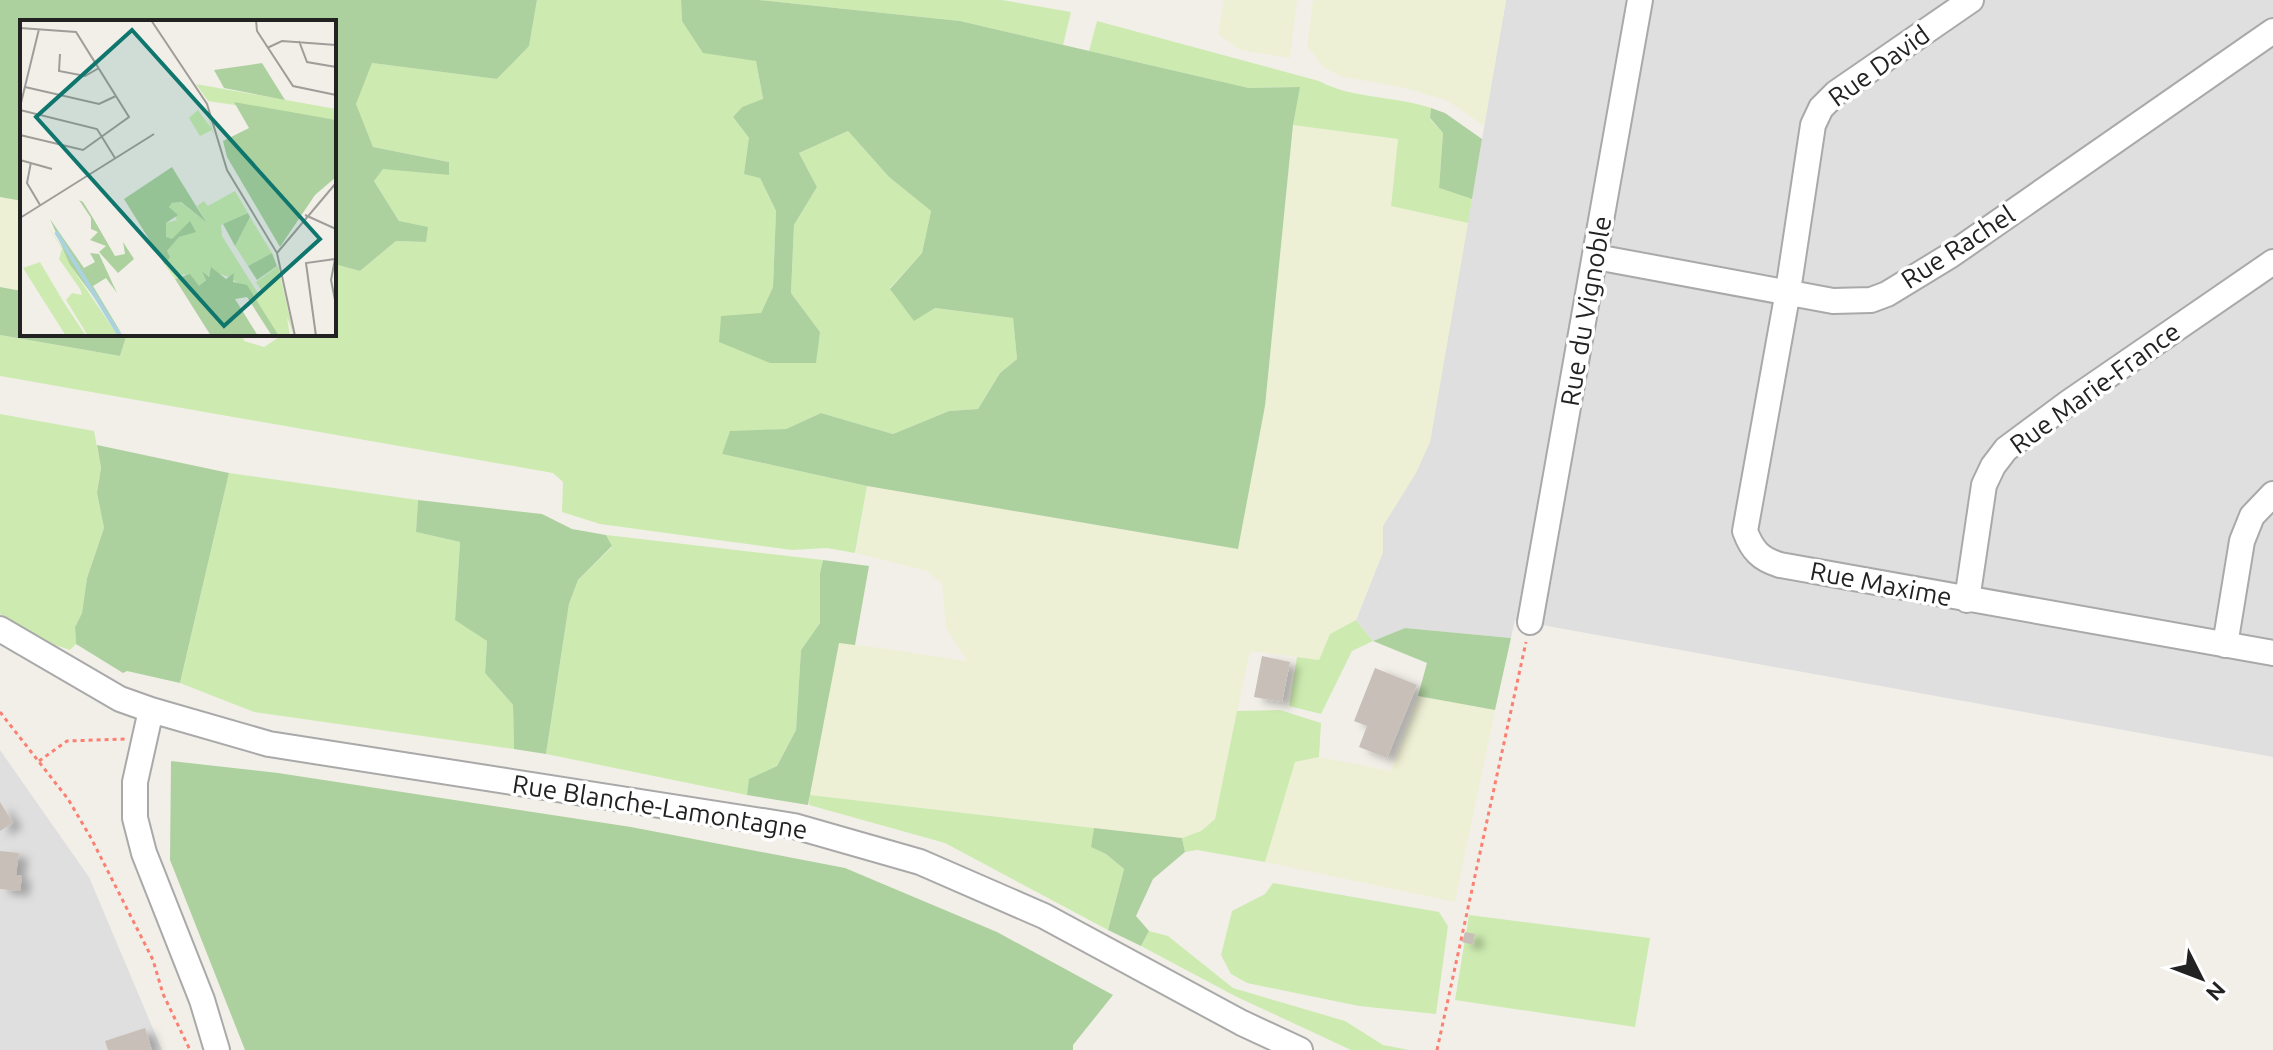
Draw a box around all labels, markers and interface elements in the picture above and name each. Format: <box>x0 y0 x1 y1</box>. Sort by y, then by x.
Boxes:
street label: Rue David <box>1823 19 1935 112</box>
inset map <box>20 20 336 336</box>
street label: Rue Rachel <box>1896 199 2020 294</box>
street label: Rue du Vignoble <box>1555 214 1616 408</box>
street label: Rue Marie-France <box>2004 316 2185 459</box>
street label: Rue Maxime <box>1808 556 1954 611</box>
street label: Rue Blanche-Lamontagne <box>510 769 810 844</box>
north arrow <box>2161 938 2241 1018</box>
text: N <box>2201 977 2231 1006</box>

